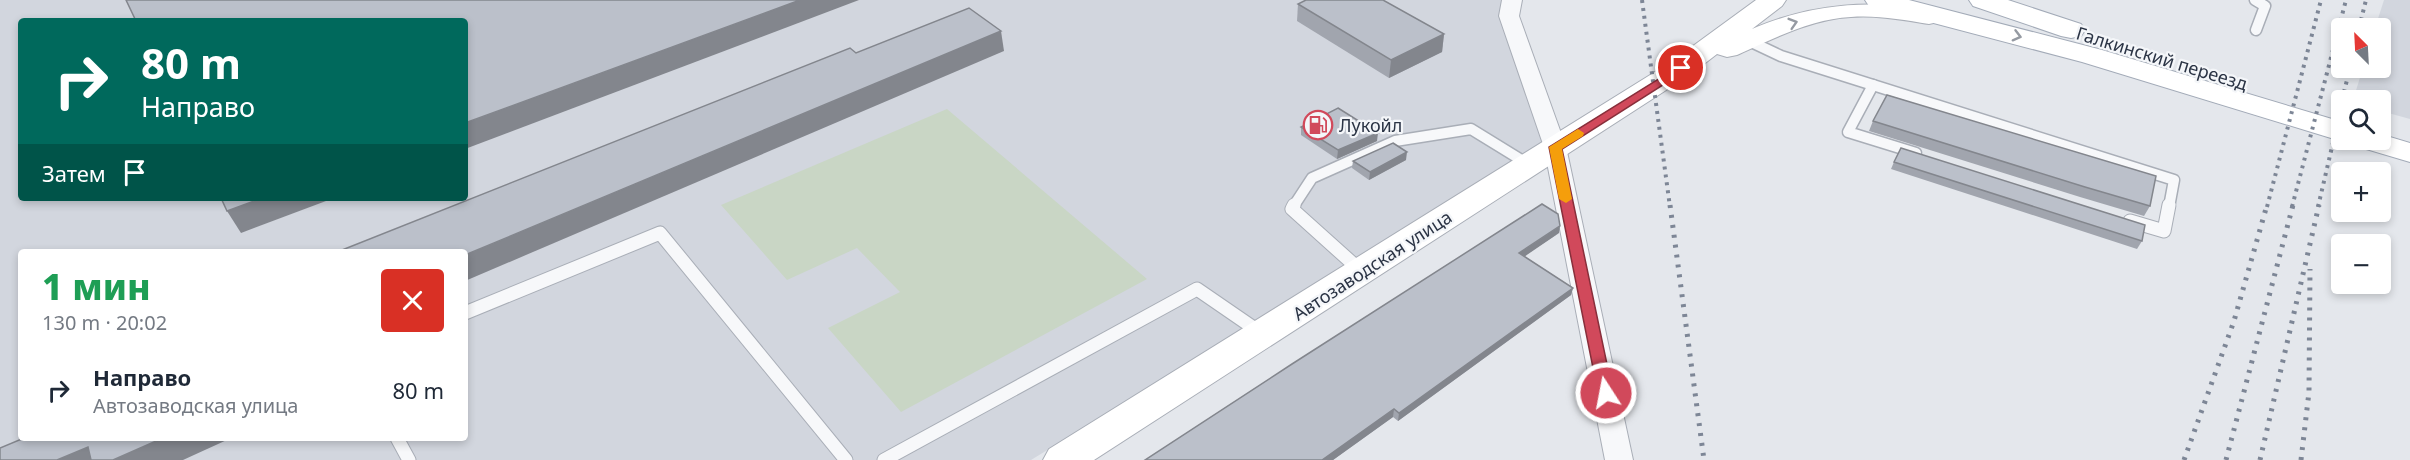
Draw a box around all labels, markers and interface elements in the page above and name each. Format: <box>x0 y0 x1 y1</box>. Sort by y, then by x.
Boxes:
one-way arrow <box>1787 18 1798 30</box>
north arrow <box>2331 18 2391 78</box>
map controls <box>2331 18 2391 294</box>
street label: Галкинский переезд <box>2074 21 2250 95</box>
one-way arrow <box>2012 29 2022 42</box>
text: 80 m <box>141 34 241 91</box>
icon: right <box>42 42 120 120</box>
pin <box>1655 42 1706 93</box>
icon: arrive <box>1664 51 1697 84</box>
text: Направо <box>141 88 255 125</box>
button: search <box>2331 90 2391 150</box>
fuel station icon: Лукойл <box>1302 109 1334 141</box>
place label: Лукойл <box>1339 113 1402 137</box>
icon: arrive <box>118 156 151 189</box>
text: Затем <box>42 158 106 188</box>
button: + <box>2331 162 2391 222</box>
street label: Автозаводская улица <box>1288 205 1456 325</box>
button: − <box>2331 234 2391 294</box>
text: 1 мин <box>42 262 151 311</box>
button: close <box>381 269 444 332</box>
text: 130 m · 20:02 <box>42 309 167 336</box>
position arrow <box>1574 361 1638 425</box>
text: Направо <box>93 362 191 392</box>
icon: right <box>42 374 75 407</box>
text: 80 m <box>393 375 444 405</box>
text: Автозаводская улица <box>93 392 298 419</box>

